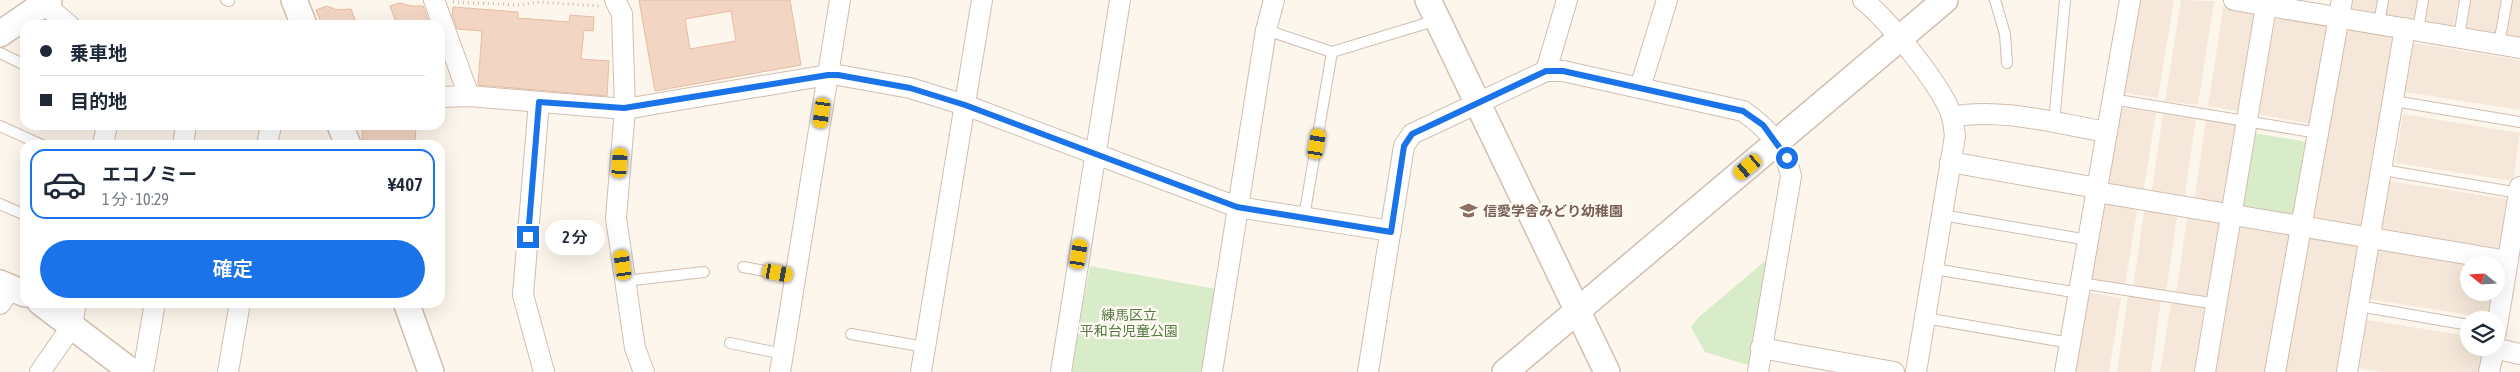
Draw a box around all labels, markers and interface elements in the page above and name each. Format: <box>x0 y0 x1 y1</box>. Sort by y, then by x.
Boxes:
text: 乗車地 <box>70 42 127 64</box>
text: 目的地 <box>70 90 127 112</box>
car <box>812 97 831 129</box>
car <box>1307 128 1326 160</box>
route start <box>1776 147 1798 169</box>
car <box>611 148 628 178</box>
car <box>1731 152 1764 182</box>
icon: car <box>42 162 87 207</box>
text: エコノミー <box>102 163 197 185</box>
text: ¥407 <box>388 173 423 195</box>
text: 1 分 · 10:29 <box>102 190 169 208</box>
school or university icon: 信愛学舎みどり幼稚園 <box>1459 201 1479 221</box>
place label: 信愛学舎みどり幼稚園 <box>1483 203 1623 219</box>
callout: 2 分 <box>546 220 606 254</box>
route end <box>517 226 539 248</box>
text: 2 分 <box>562 228 588 246</box>
car <box>1069 238 1088 270</box>
button: 確定 <box>40 240 425 298</box>
car <box>613 249 632 281</box>
north arrow <box>2460 256 2505 301</box>
map controls <box>2460 256 2505 356</box>
car <box>761 263 794 283</box>
park label: 練馬区立 平和台児童公園 <box>1080 307 1178 339</box>
button: layers <box>2460 311 2505 356</box>

